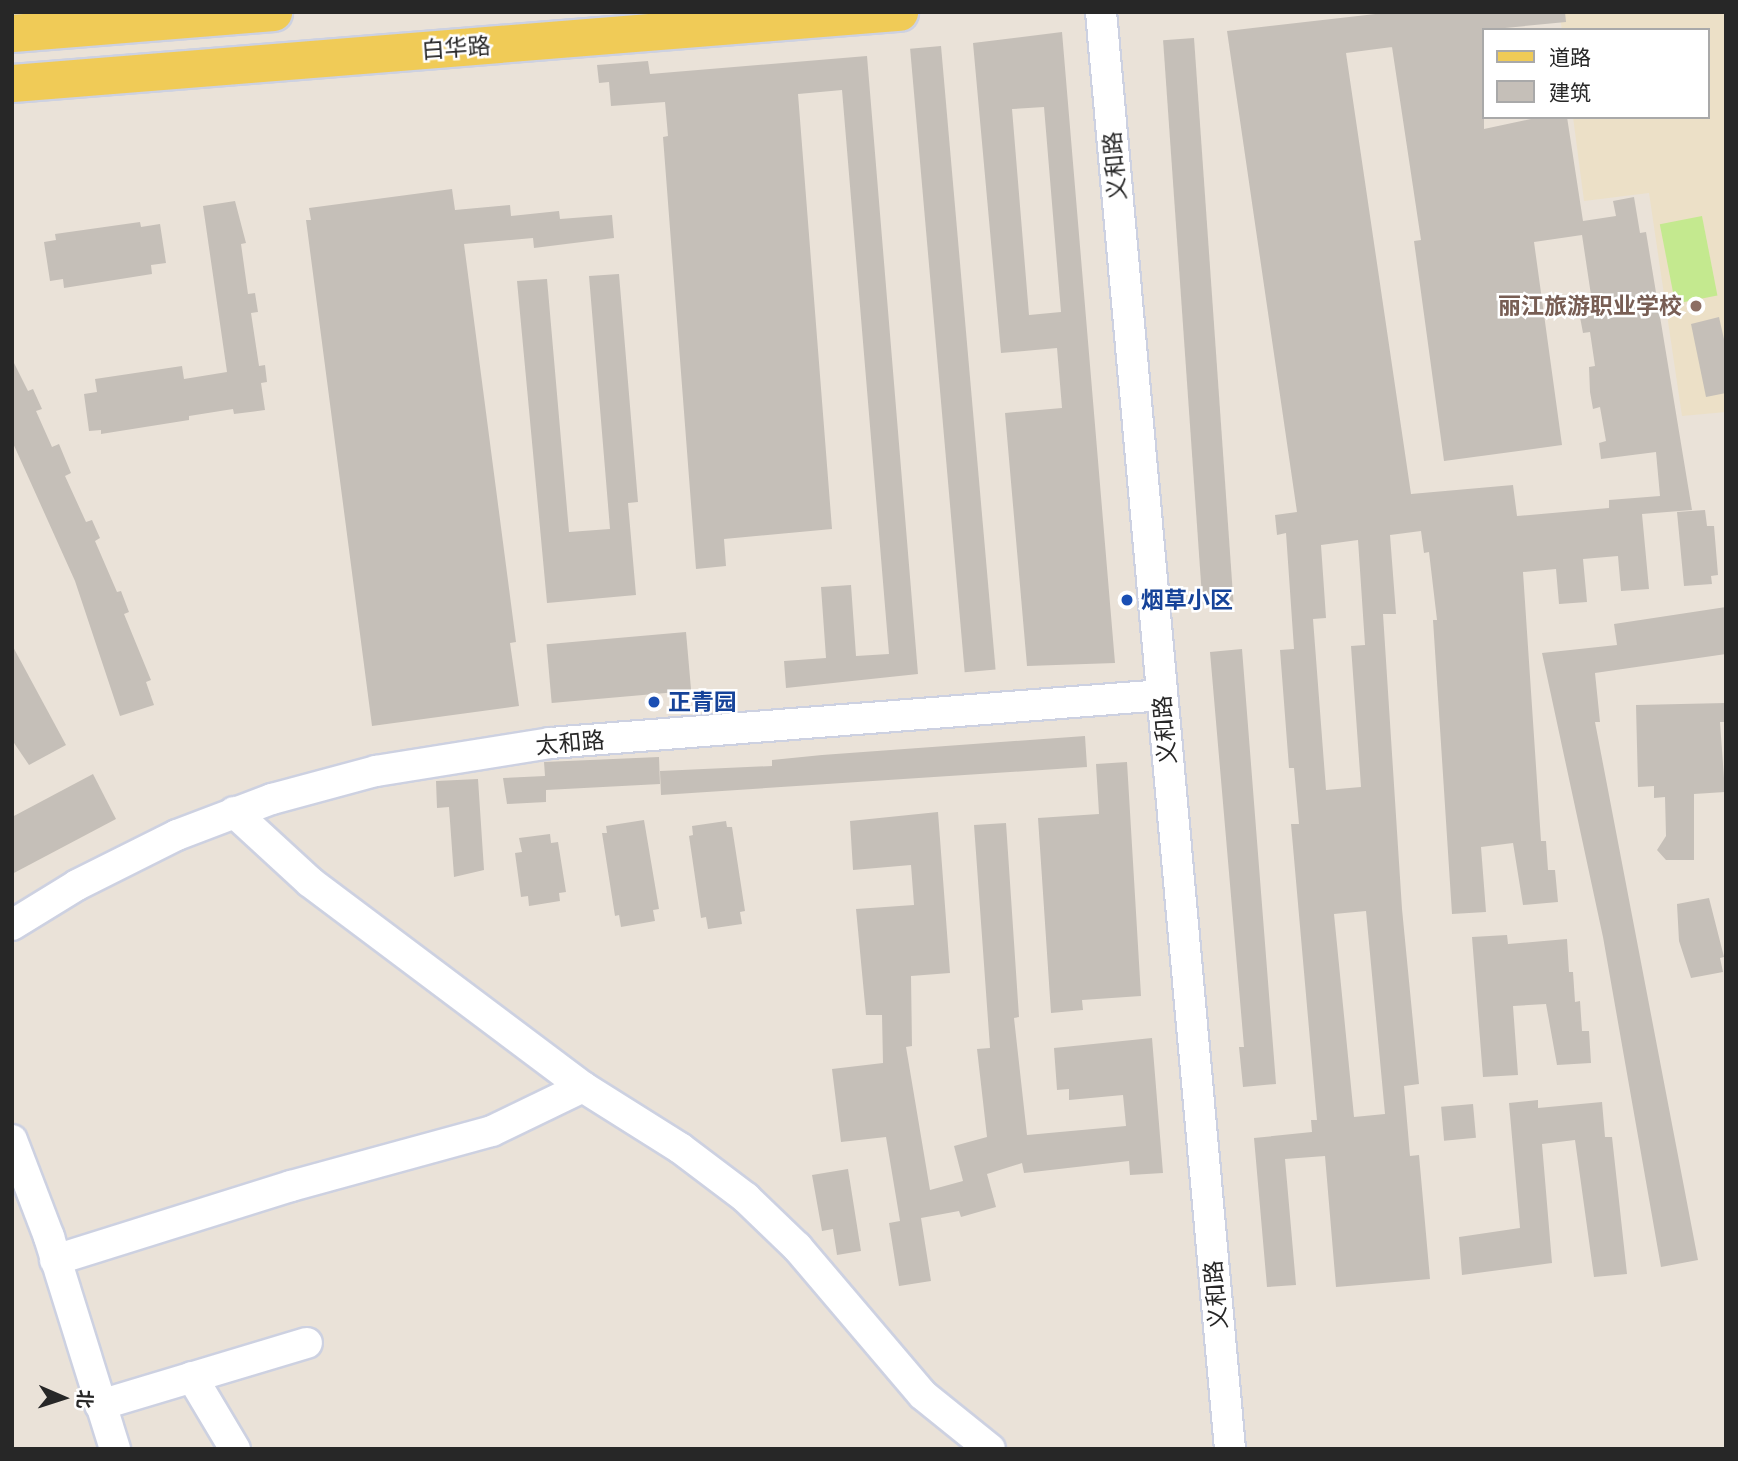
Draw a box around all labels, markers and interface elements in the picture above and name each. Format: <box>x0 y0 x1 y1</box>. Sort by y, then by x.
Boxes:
legend <box>1482 28 1710 119</box>
street label: 白华路 <box>421 32 491 64</box>
text: 道路 <box>1549 43 1591 72</box>
text: 建筑 <box>1549 78 1591 107</box>
street label: 义和路 <box>1098 130 1132 202</box>
place label: 丽江旅游职业学校 <box>1498 292 1682 320</box>
marker: 丽江旅游职业学校 <box>1688 298 1704 314</box>
place label: 烟草小区 <box>1141 586 1233 614</box>
marker: 烟草小区 <box>1119 592 1135 608</box>
place label: 正青园 <box>668 688 737 716</box>
marker: 正青园 <box>646 694 662 710</box>
street label: 义和路 <box>1148 694 1182 766</box>
street label: 太和路 <box>534 726 606 760</box>
street label: 义和路 <box>1199 1259 1233 1331</box>
north arrow <box>28 1363 98 1433</box>
text: 北 <box>70 1389 98 1409</box>

